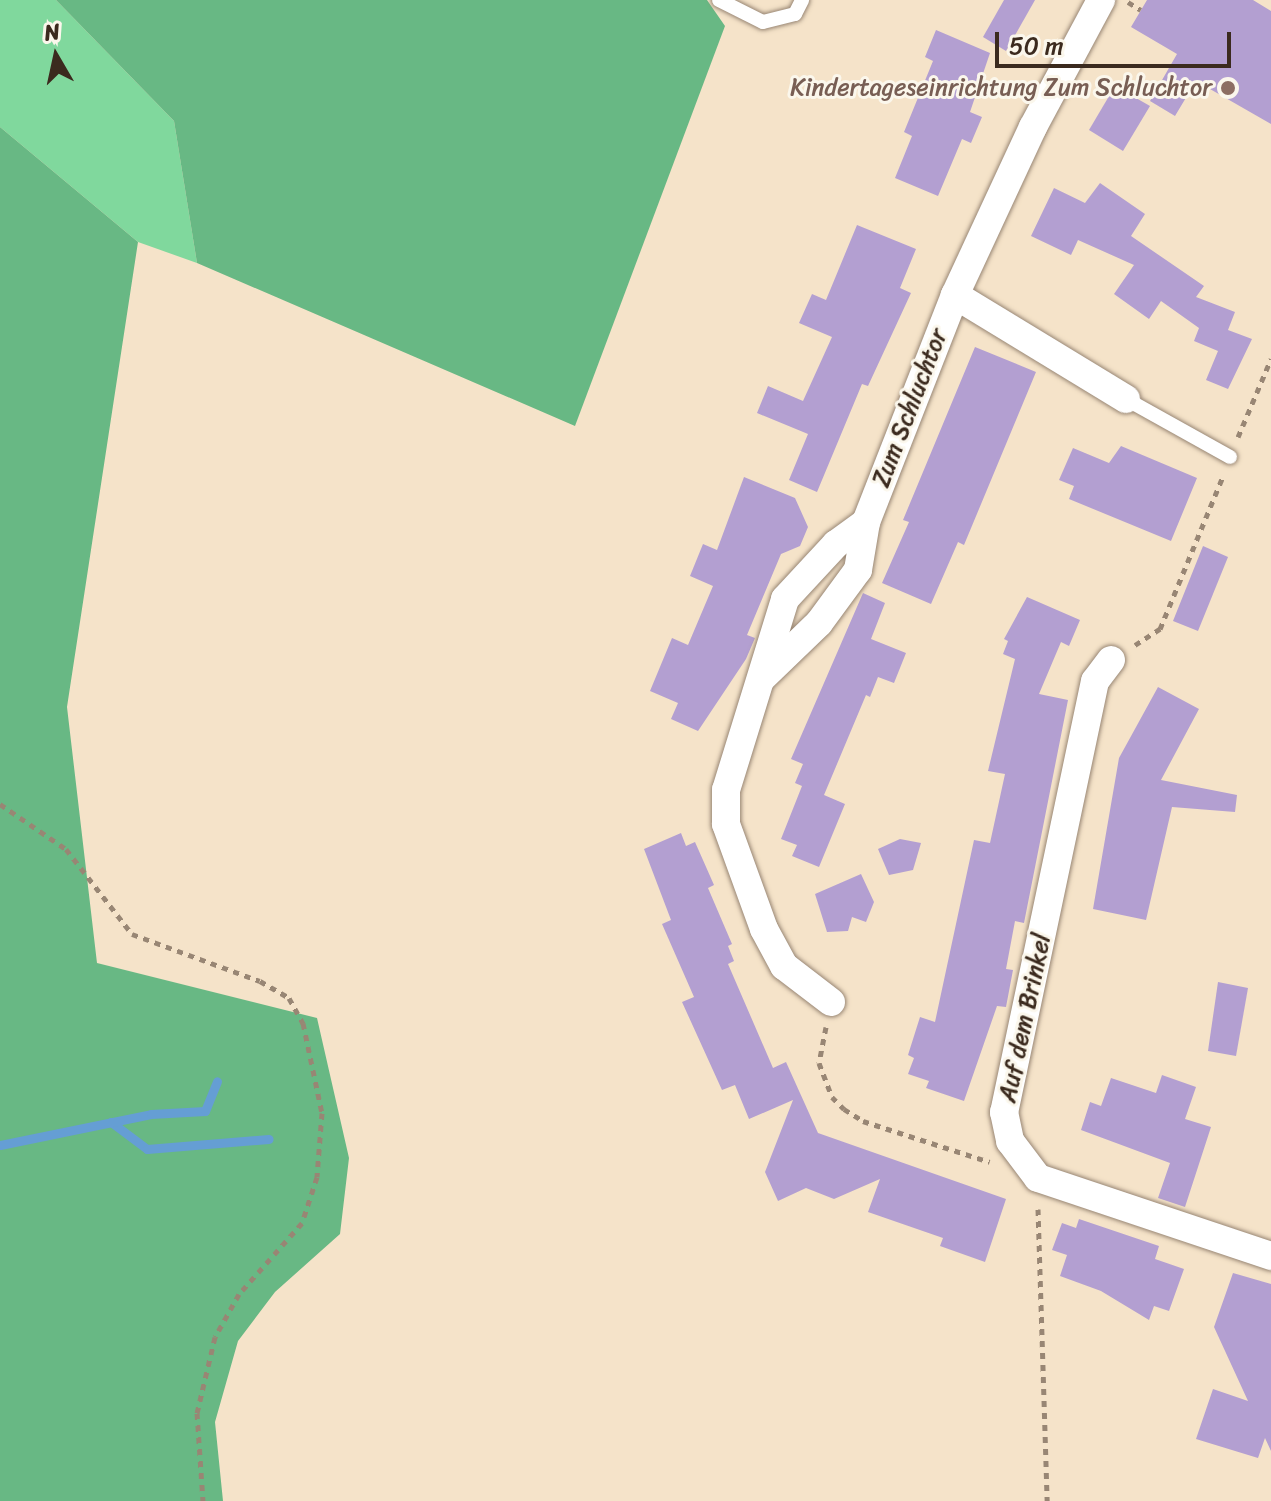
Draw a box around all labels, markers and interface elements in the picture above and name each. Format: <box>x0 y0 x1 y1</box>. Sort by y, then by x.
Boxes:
text: N <box>42 11 63 52</box>
north arrow <box>16 16 96 96</box>
scale bar <box>999 16 1235 66</box>
text: 50 m <box>1009 25 1064 67</box>
place label: Kindertageseinrichtung Zum Schluchtor <box>792 74 1212 102</box>
marker: Kindertageseinrichtung Zum Schluchtor <box>1219 79 1237 97</box>
street label: Zum Schluchtor <box>867 325 953 491</box>
street label: Auf dem Brinkel <box>993 931 1057 1105</box>

